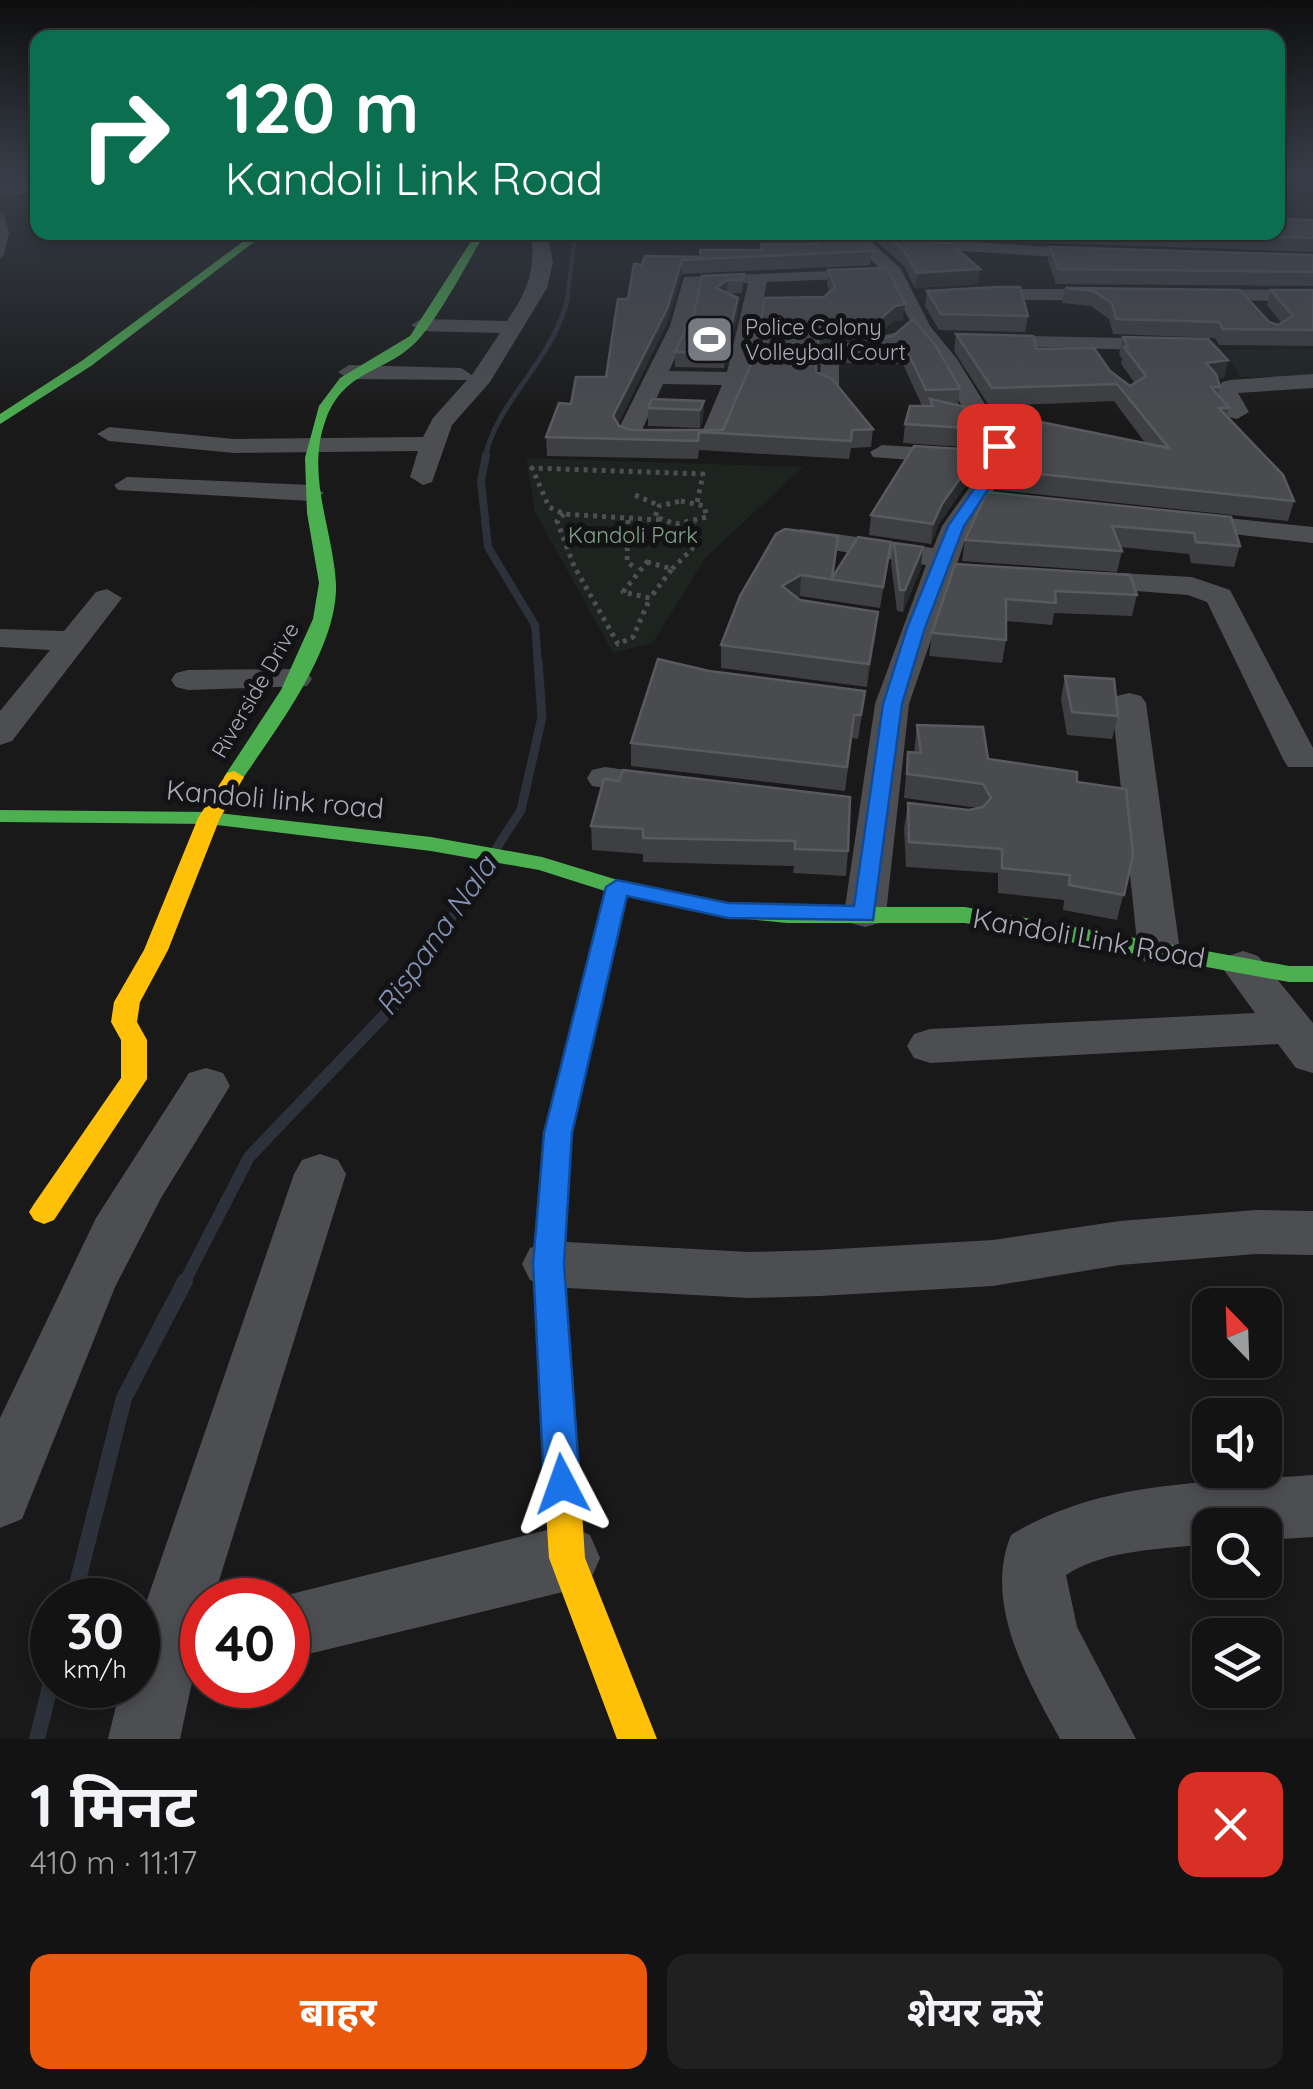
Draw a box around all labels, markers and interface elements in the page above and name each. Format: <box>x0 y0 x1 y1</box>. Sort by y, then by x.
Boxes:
text: 120 m <box>225 63 419 151</box>
icon: right <box>60 70 190 200</box>
text: Kandoli Link Road <box>225 150 603 206</box>
place label: Police Colony Volleyball Court <box>745 313 906 366</box>
sports icon: Police Colony Volleyball Court <box>684 314 736 366</box>
pin <box>957 404 1042 489</box>
icon: arrive <box>972 419 1027 474</box>
park label: Kandoli Park <box>568 521 698 549</box>
street label: Riverside Drive <box>205 617 305 763</box>
street label: Kandoli link road <box>165 772 385 825</box>
water label: Rispana Nala <box>366 847 505 1022</box>
street label: Kandoli Link Road <box>970 900 1208 975</box>
north arrow <box>1192 1288 1282 1378</box>
map controls <box>1192 1288 1282 1708</box>
button: sound <box>1192 1398 1282 1488</box>
position arrow <box>510 1432 614 1536</box>
button: search <box>1192 1508 1282 1598</box>
speed limit sign: 40 <box>180 1578 310 1708</box>
text: 30 <box>66 1599 124 1662</box>
button: layers <box>1192 1618 1282 1708</box>
text: km/h <box>63 1653 127 1684</box>
text: 1 मिनट <box>30 1767 196 1842</box>
button: close <box>1178 1772 1283 1877</box>
text: 410 m · 11:17 <box>30 1842 197 1882</box>
button: बाहर <box>30 1954 647 2069</box>
button: शेयर करें <box>667 1954 1283 2069</box>

